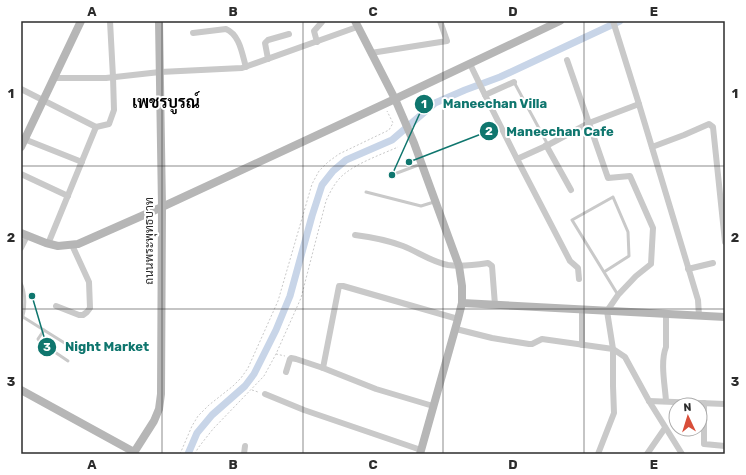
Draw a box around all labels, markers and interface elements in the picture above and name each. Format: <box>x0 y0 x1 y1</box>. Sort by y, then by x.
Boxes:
text: A <box>87 4 97 19</box>
text: B <box>228 4 238 19</box>
text: C <box>368 4 378 19</box>
text: D <box>508 4 518 19</box>
text: E <box>650 4 658 19</box>
text: 1 <box>8 86 14 101</box>
text: 1 <box>732 86 738 101</box>
district label: เพชรบูรณ์ <box>132 91 201 115</box>
callout: Maneechan Villa <box>414 91 555 116</box>
text: Maneechan Villa <box>443 96 547 111</box>
text: 1 <box>421 97 427 111</box>
callout: Maneechan Cafe <box>479 119 622 144</box>
text: 2 <box>485 124 493 138</box>
text: Maneechan Cafe <box>506 124 614 139</box>
street label: ถนนพระพุทธบาท <box>142 197 158 285</box>
text: 2 <box>7 230 15 245</box>
text: 2 <box>731 230 739 245</box>
callout: Night Market <box>37 334 157 359</box>
text: Night Market <box>65 339 149 354</box>
text: 3 <box>43 340 51 354</box>
text: 3 <box>7 374 16 389</box>
text: 3 <box>731 374 740 389</box>
north arrow <box>668 397 708 437</box>
text: N <box>683 401 692 414</box>
text: A <box>87 457 97 472</box>
text: B <box>228 457 238 472</box>
text: C <box>368 457 378 472</box>
text: D <box>508 457 518 472</box>
text: E <box>650 457 658 472</box>

